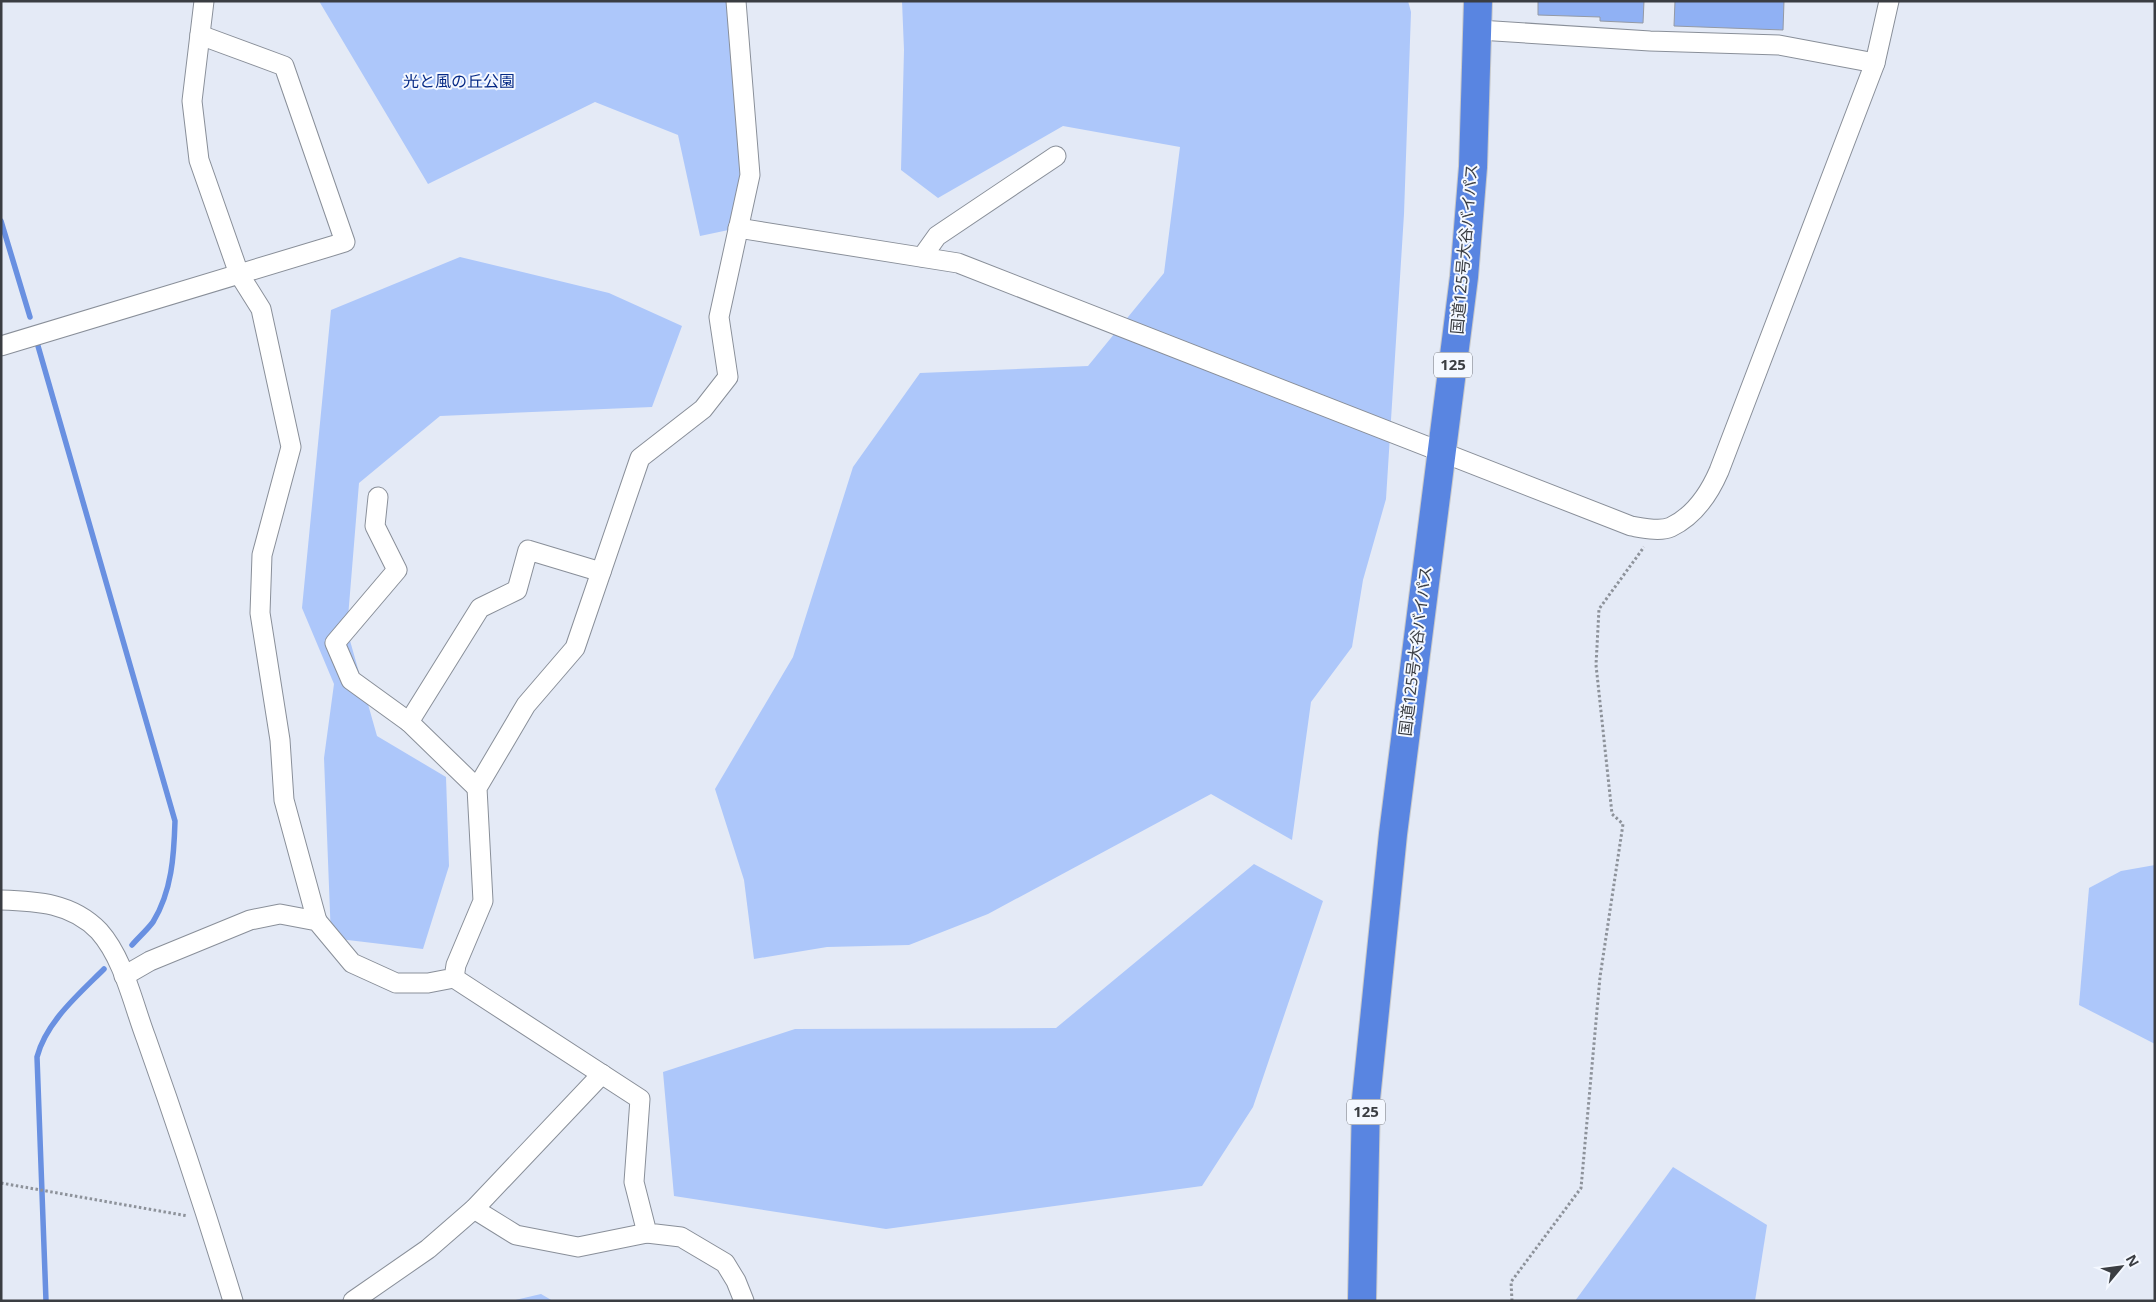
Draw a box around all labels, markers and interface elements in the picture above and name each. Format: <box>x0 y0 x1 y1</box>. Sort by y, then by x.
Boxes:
park label: 光と風の丘公園 <box>403 70 515 92</box>
street label: 国道125号大谷バイパス <box>1446 163 1482 335</box>
road number: 125 <box>1434 352 1472 378</box>
street label: 国道125号大谷バイパス <box>1394 565 1436 737</box>
road number: 125 <box>1347 1100 1385 1124</box>
north arrow <box>2096 1242 2146 1292</box>
text: N <box>2122 1251 2144 1270</box>

